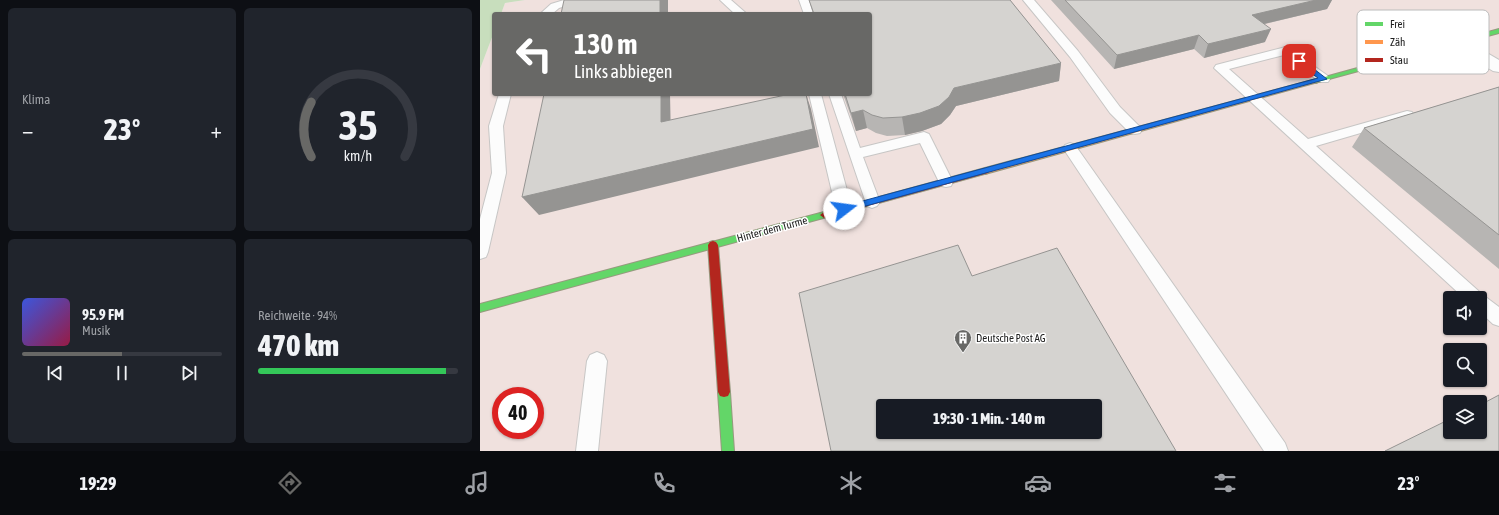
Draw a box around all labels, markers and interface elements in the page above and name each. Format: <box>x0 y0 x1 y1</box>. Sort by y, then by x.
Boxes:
legend <box>1357 10 1489 74</box>
text: Frei <box>1390 18 1405 30</box>
icon: left <box>508 28 560 80</box>
text: 130 m <box>574 28 637 60</box>
text: Zäh <box>1390 36 1405 48</box>
pin <box>1282 44 1316 78</box>
icon: arrive <box>1288 50 1310 72</box>
text: Stau <box>1390 54 1408 66</box>
text: Links abbiegen <box>574 61 673 82</box>
text: Klima <box>22 92 50 107</box>
text: 35 <box>338 101 378 149</box>
text: 23° <box>104 112 140 146</box>
text: − <box>22 117 33 143</box>
text: + <box>211 117 222 143</box>
text: km/h <box>344 148 372 164</box>
position arrow <box>823 188 865 230</box>
street label: Hinter dem Turme <box>735 214 809 244</box>
map controls <box>1443 291 1487 439</box>
button: sound <box>1443 291 1487 335</box>
text: 95.9 FM <box>82 306 124 323</box>
text: Reichweite · 94% <box>258 308 337 323</box>
text: Musik <box>82 323 110 338</box>
text: 470 km <box>258 328 339 362</box>
building icon: Deutsche Post AG <box>953 328 973 353</box>
place label: Deutsche Post AG <box>976 332 1046 344</box>
button: search <box>1443 343 1487 387</box>
icon: previous <box>44 362 66 384</box>
icon: pause <box>111 362 133 384</box>
icon: next <box>178 362 200 384</box>
speed limit sign: 40 <box>492 387 544 439</box>
button: layers <box>1443 395 1487 439</box>
text: 19:30 · 1 Min. · 140 m <box>933 410 1045 427</box>
icon: directions <box>276 469 304 497</box>
icon: music <box>463 469 491 497</box>
icon: phone <box>650 469 678 497</box>
icon: climate <box>837 469 865 497</box>
icon: car <box>1024 469 1052 497</box>
icon: filters <box>1211 469 1239 497</box>
text: 19:29 <box>80 473 117 494</box>
text: 23° <box>1398 473 1419 494</box>

